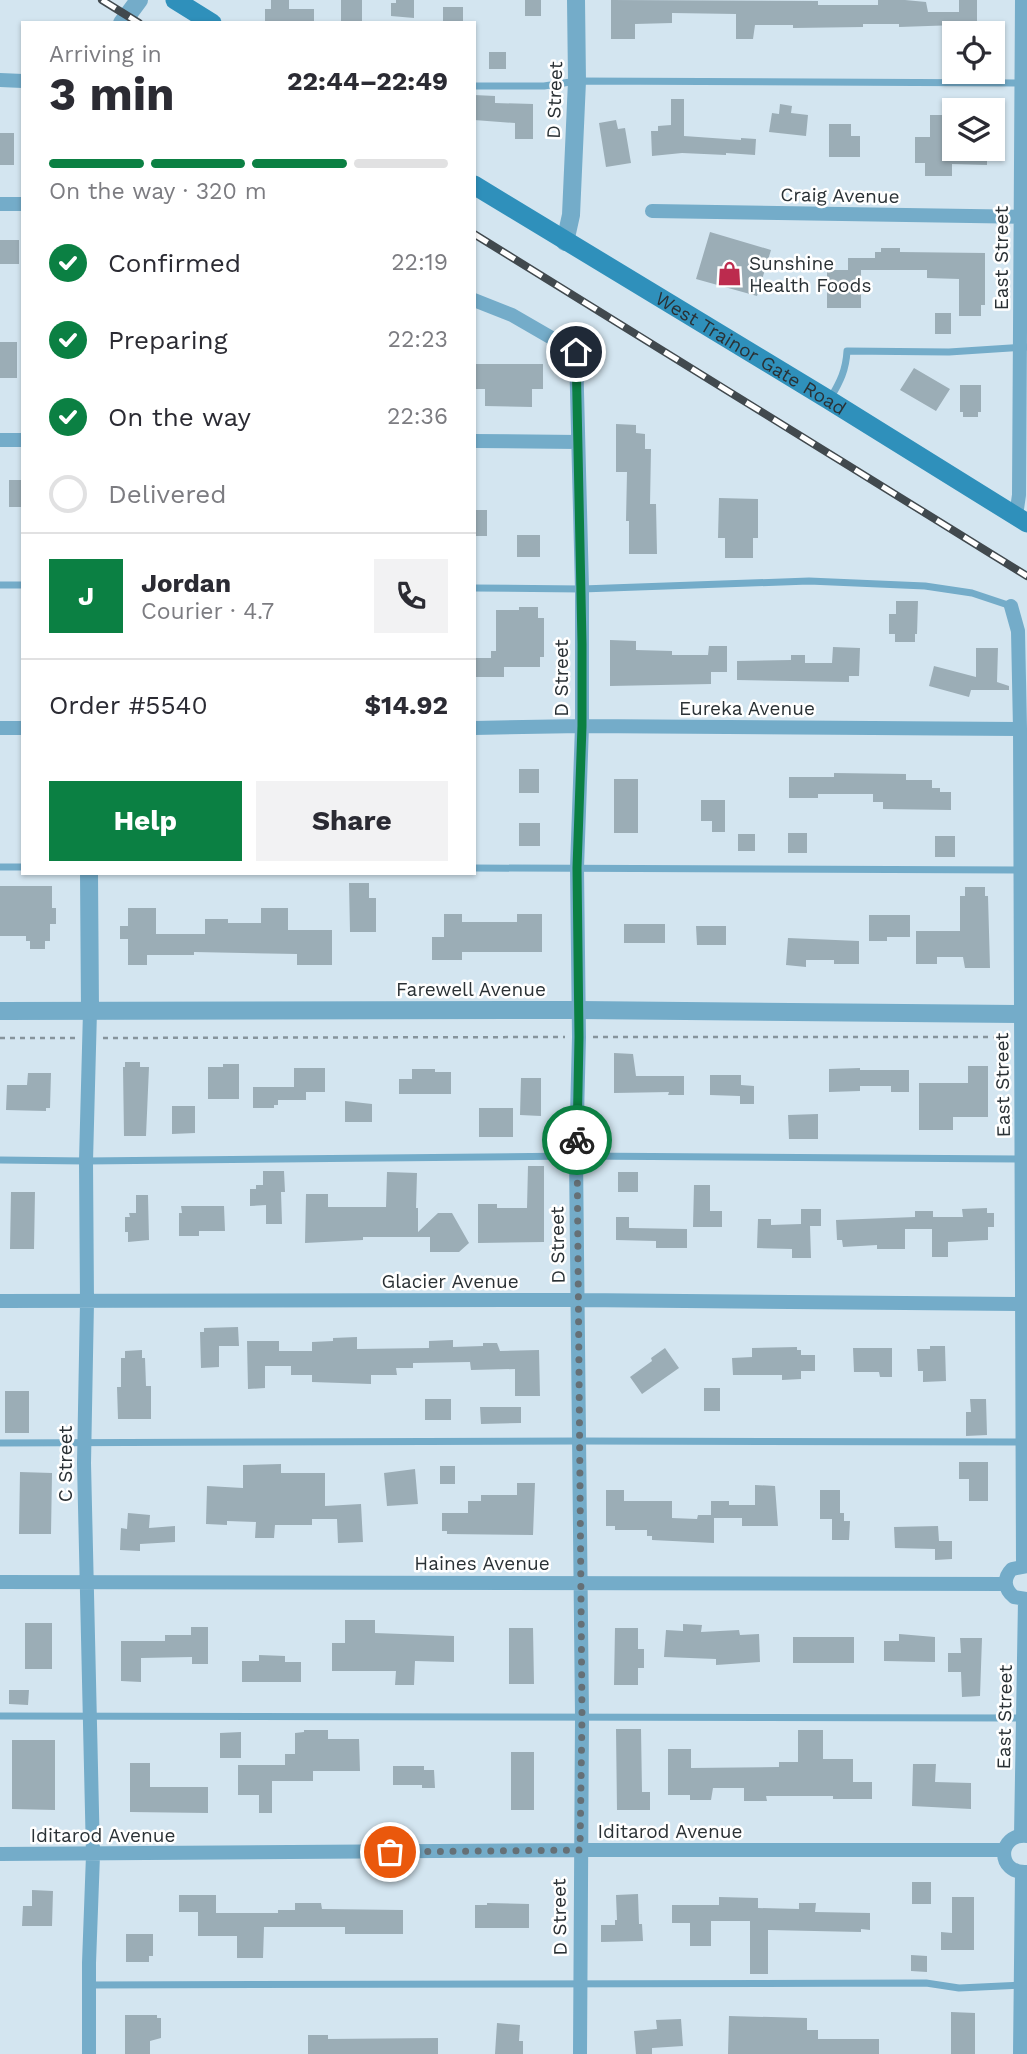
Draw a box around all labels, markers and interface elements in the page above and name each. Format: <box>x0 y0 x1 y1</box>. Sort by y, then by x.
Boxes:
map controls <box>942 21 1005 161</box>
button: locate <box>942 21 1005 84</box>
text: Arriving in <box>49 41 162 68</box>
street label: D Street <box>542 61 567 139</box>
text: 22:44–22:49 <box>287 66 448 96</box>
text: 3 min <box>49 67 175 121</box>
button: layers <box>942 98 1005 161</box>
text: On the way · 320 m <box>49 178 267 205</box>
street label: Craig Avenue <box>780 183 900 208</box>
street label: East Street <box>990 206 1013 310</box>
icon: check <box>49 244 87 282</box>
text: Confirmed <box>108 248 241 278</box>
text: 22:19 <box>391 249 448 276</box>
place label: Sunshine Health Foods <box>749 252 871 297</box>
shop icon: Sunshine Health Foods <box>715 260 743 288</box>
street label: West Trainor Gate Road <box>651 287 850 420</box>
icon: check <box>49 321 87 359</box>
pin <box>546 322 606 382</box>
text: Preparing <box>108 325 228 355</box>
text: 22:23 <box>388 326 448 353</box>
icon: home <box>557 333 595 371</box>
icon: check <box>49 398 87 436</box>
text: On the way <box>108 402 251 432</box>
text: 22:36 <box>387 403 448 430</box>
text: Delivered <box>108 479 227 509</box>
button: phone <box>374 559 448 633</box>
text: Jordan <box>141 568 231 598</box>
text: J <box>78 581 94 611</box>
text: Courier · 4.7 <box>141 598 274 625</box>
street label: D Street <box>550 639 573 717</box>
text: Order #5540 <box>49 690 208 720</box>
text: $14.92 <box>364 690 448 720</box>
street label: Eureka Avenue <box>679 697 815 720</box>
button: Help <box>49 781 242 861</box>
button: Share <box>256 781 448 861</box>
street label: Farewell Avenue <box>396 978 546 1001</box>
street label: East Street <box>990 1033 1015 1137</box>
courier <box>542 1105 612 1175</box>
icon: bike <box>558 1121 596 1159</box>
street label: D Street <box>545 1206 570 1284</box>
street label: Glacier Avenue <box>381 1270 519 1293</box>
street label: C Street <box>54 1426 77 1502</box>
street label: Haines Avenue <box>414 1552 550 1575</box>
street label: East Street <box>992 1665 1017 1769</box>
street label: Iditarod Avenue <box>598 1820 742 1843</box>
pin <box>360 1822 420 1882</box>
street label: Iditarod Avenue <box>31 1824 175 1847</box>
icon: bag <box>371 1833 409 1871</box>
street label: D Street <box>547 1878 572 1956</box>

